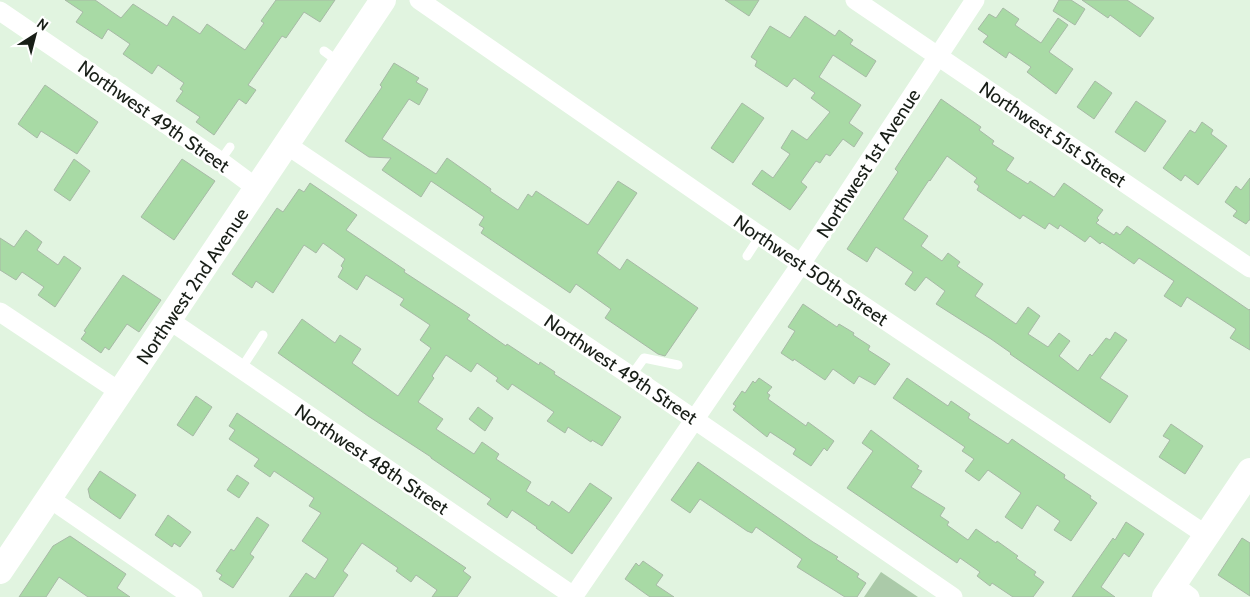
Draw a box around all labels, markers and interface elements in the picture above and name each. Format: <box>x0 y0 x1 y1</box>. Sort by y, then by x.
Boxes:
north arrow <box>10 10 60 60</box>
text: N <box>33 14 52 35</box>
street label: Northwest 49th Street <box>74 55 234 178</box>
street label: Northwest 51st Street <box>975 77 1131 192</box>
street label: Northwest 1st Avenue <box>812 84 925 242</box>
street label: Northwest 2nd Avenue <box>132 203 253 369</box>
street label: Northwest 50th Street <box>729 210 893 331</box>
street label: Northwest 49th Street <box>540 310 702 430</box>
street label: Northwest 48th Street <box>291 399 453 520</box>

